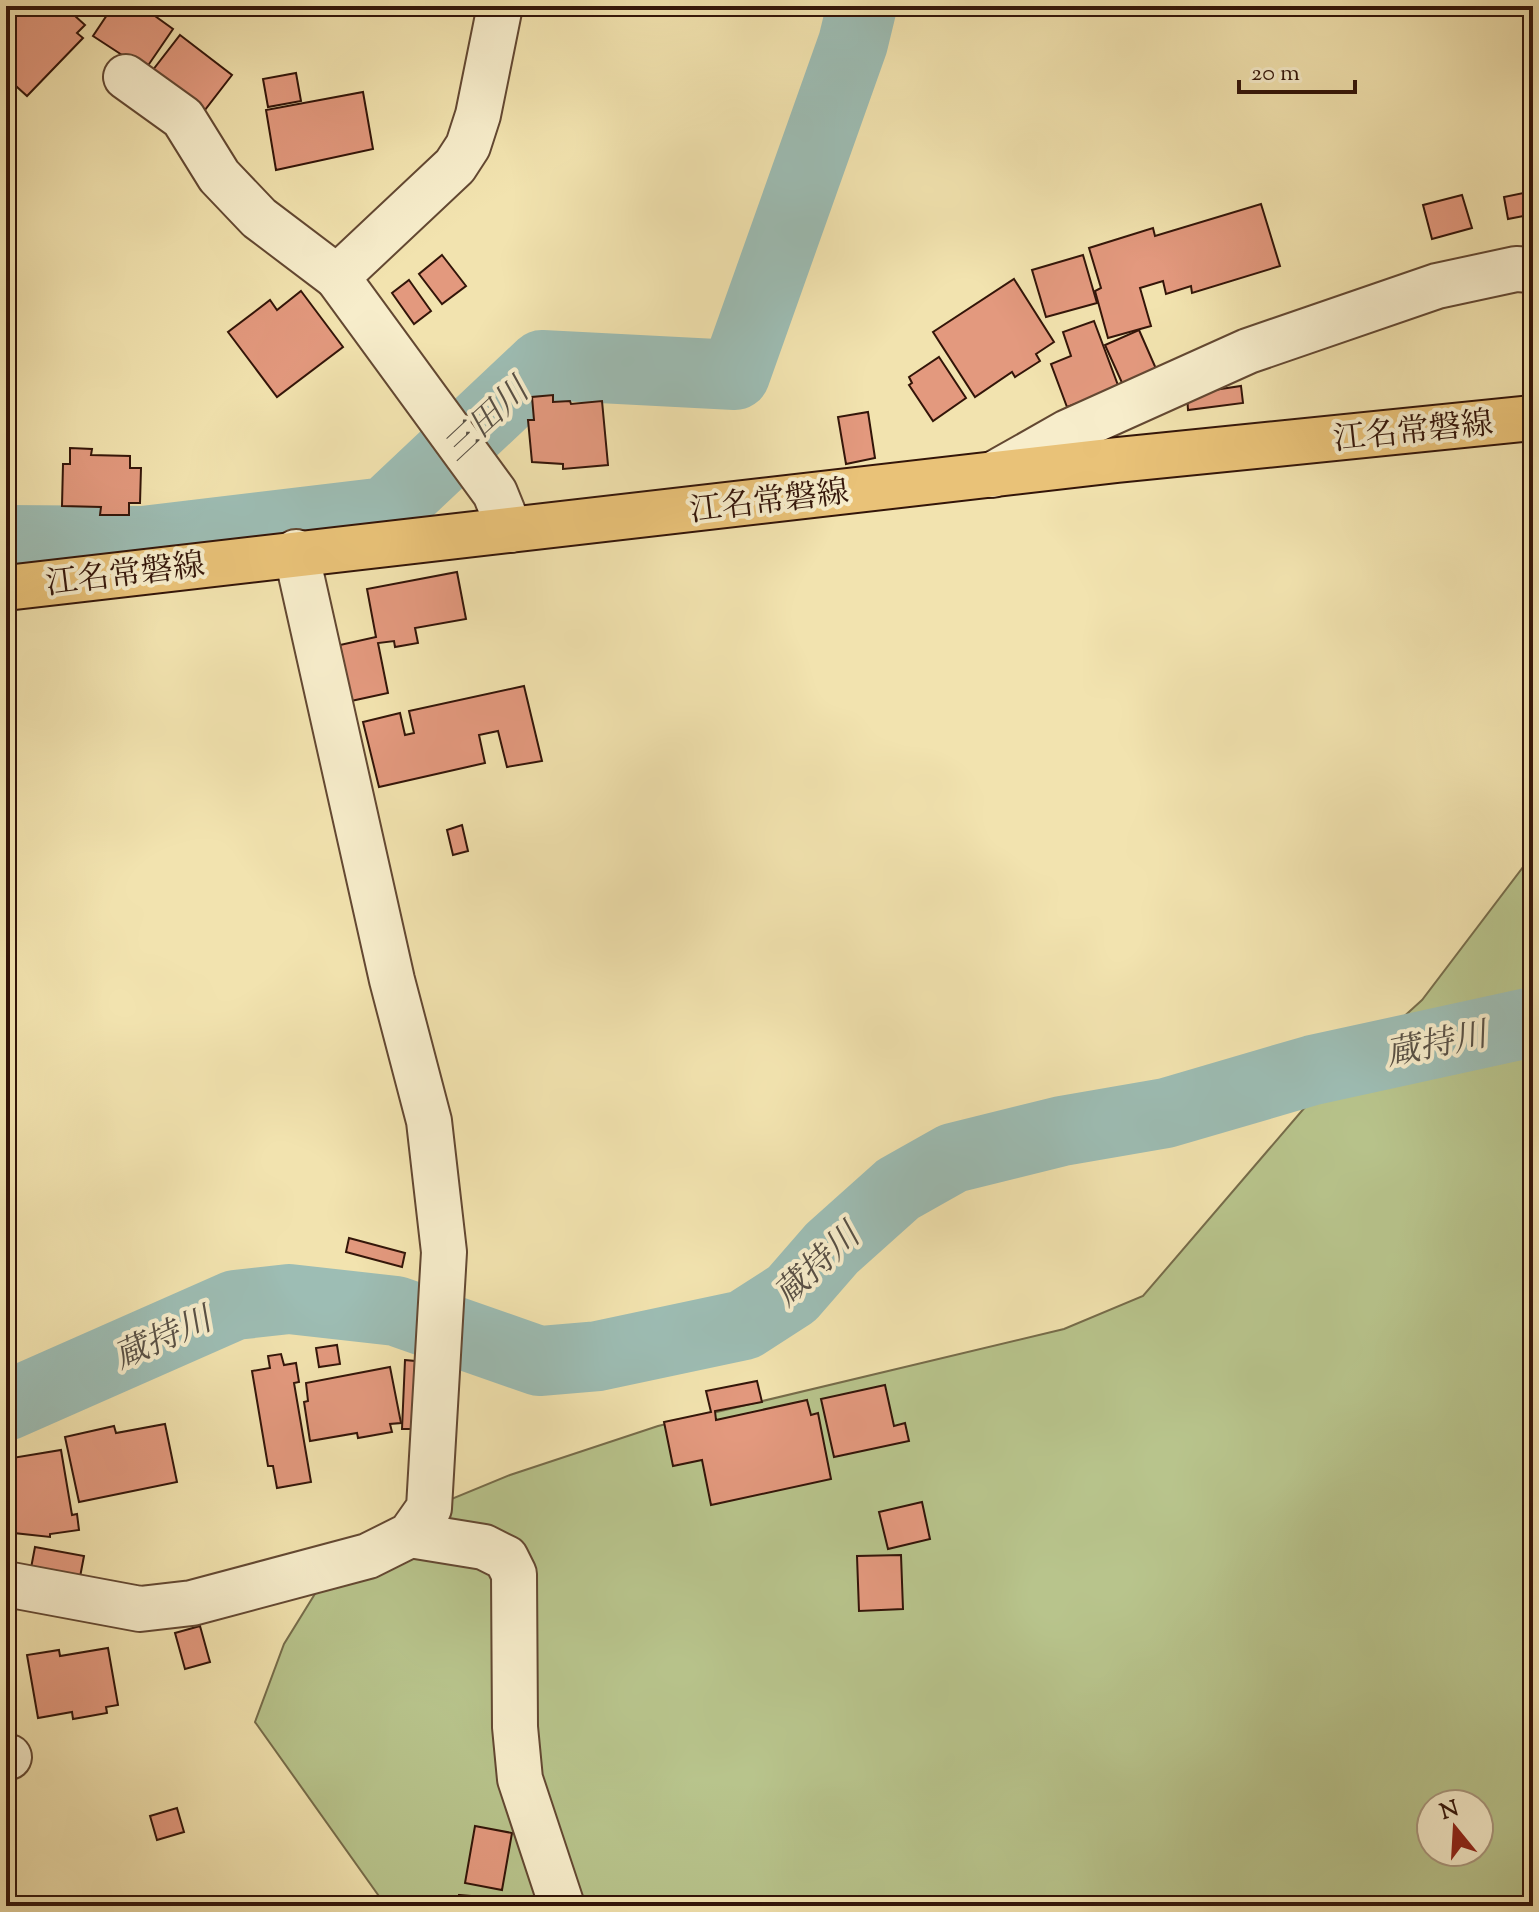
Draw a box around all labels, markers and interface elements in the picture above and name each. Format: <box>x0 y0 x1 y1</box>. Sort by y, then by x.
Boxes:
scale bar <box>1239 44 1355 94</box>
text: 20 m <box>1251 57 1300 91</box>
water label: 三田川 <box>433 366 544 474</box>
street label: 江名常磐線 <box>1331 402 1495 464</box>
street label: 江名常磐線 <box>687 470 852 536</box>
street label: 江名常磐線 <box>43 543 208 609</box>
water label: 蔵持川 <box>1382 1011 1496 1081</box>
water label: 蔵持川 <box>764 1211 875 1319</box>
water label: 蔵持川 <box>107 1295 224 1383</box>
north arrow <box>1415 1788 1495 1868</box>
text: N <box>1436 1794 1463 1830</box>

